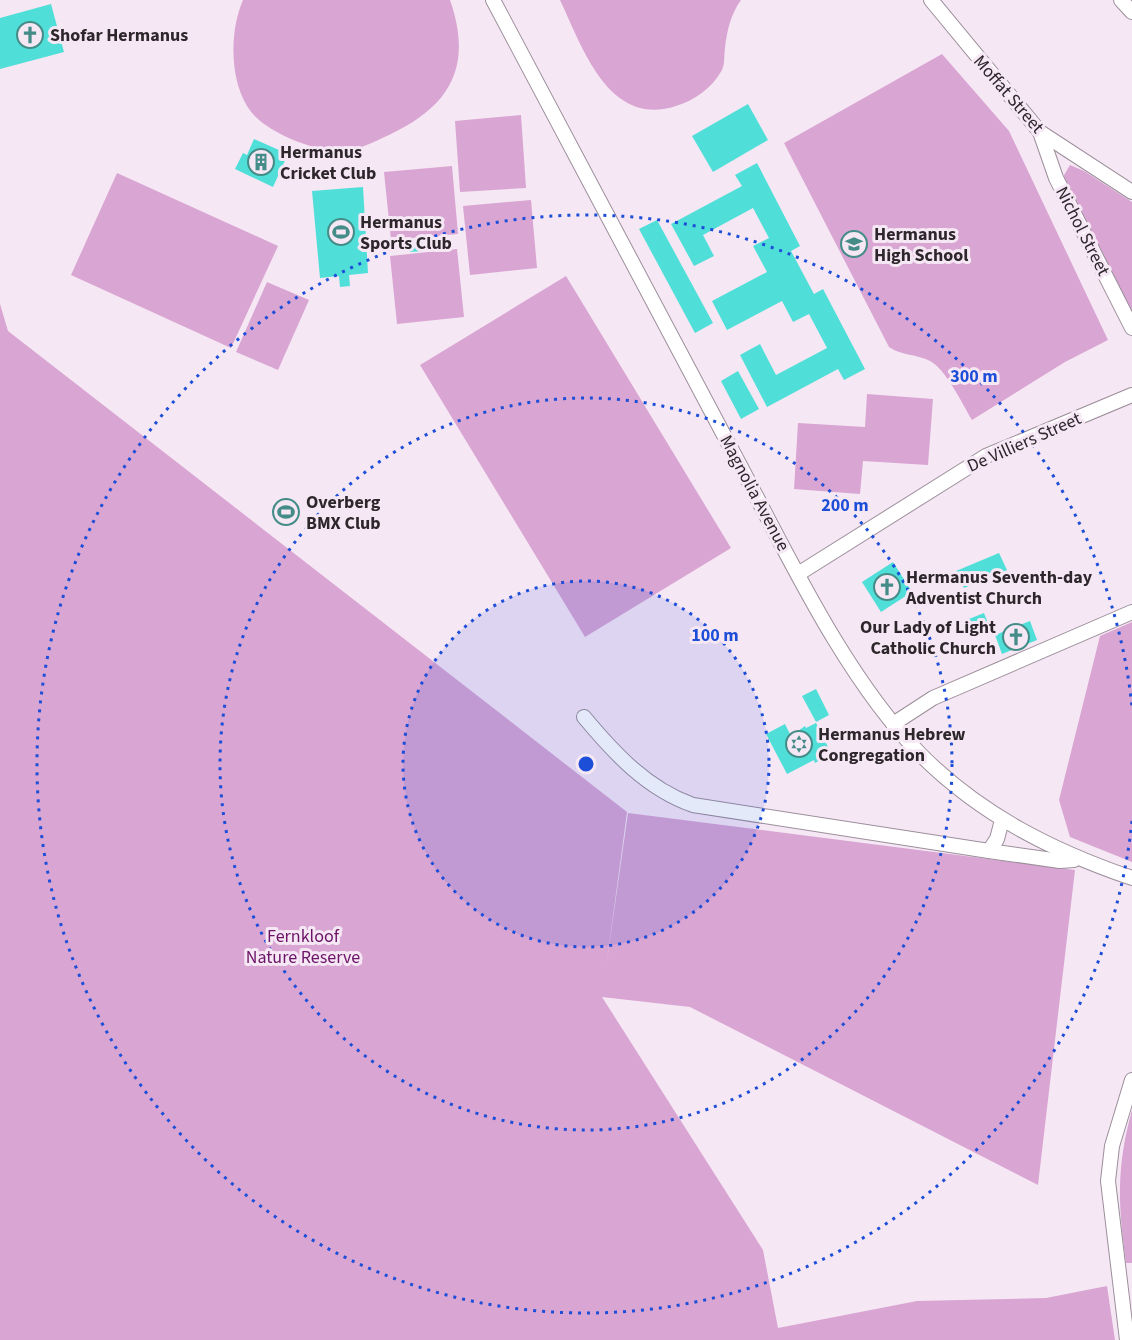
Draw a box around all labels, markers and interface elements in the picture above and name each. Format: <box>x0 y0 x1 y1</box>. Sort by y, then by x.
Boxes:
church icon: Shofar Hermanus <box>15 20 45 50</box>
place label: Shofar Hermanus <box>50 23 188 48</box>
street label: Moffat Street <box>968 50 1050 139</box>
place label: Hermanus Cricket Club <box>280 140 376 186</box>
building icon: Hermanus Cricket Club <box>246 147 276 177</box>
street label: Nichol Street <box>1049 182 1116 280</box>
place label: Hermanus Sports Club <box>360 210 452 256</box>
sports icon: Hermanus Sports Club <box>326 217 356 247</box>
place label: Hermanus High School <box>874 222 968 268</box>
school or university icon: Hermanus High School <box>839 229 869 259</box>
text: 300 m <box>950 364 998 389</box>
street label: De Villiers Street <box>963 406 1085 479</box>
street label: Magnolia Avenue <box>713 431 796 556</box>
place label: Overberg BMX Club <box>306 490 381 536</box>
text: 200 m <box>821 493 869 518</box>
sports icon: Overberg BMX Club <box>271 497 301 527</box>
place label: Hermanus Seventh-day Adventist Church <box>905 565 1093 611</box>
church icon: Hermanus Seventh-day Adventist Church <box>872 572 902 602</box>
place label: Our Lady of Light Catholic Church <box>860 615 996 661</box>
church icon: Our Lady of Light Catholic Church <box>1001 622 1031 652</box>
text: 100 m <box>691 623 739 648</box>
place label: Hermanus Hebrew Congregation <box>818 722 966 768</box>
synagogue icon: Hermanus Hebrew Congregation <box>784 729 814 759</box>
centre of rings <box>576 754 596 774</box>
park label: Fernkloof Nature Reserve <box>246 924 360 970</box>

